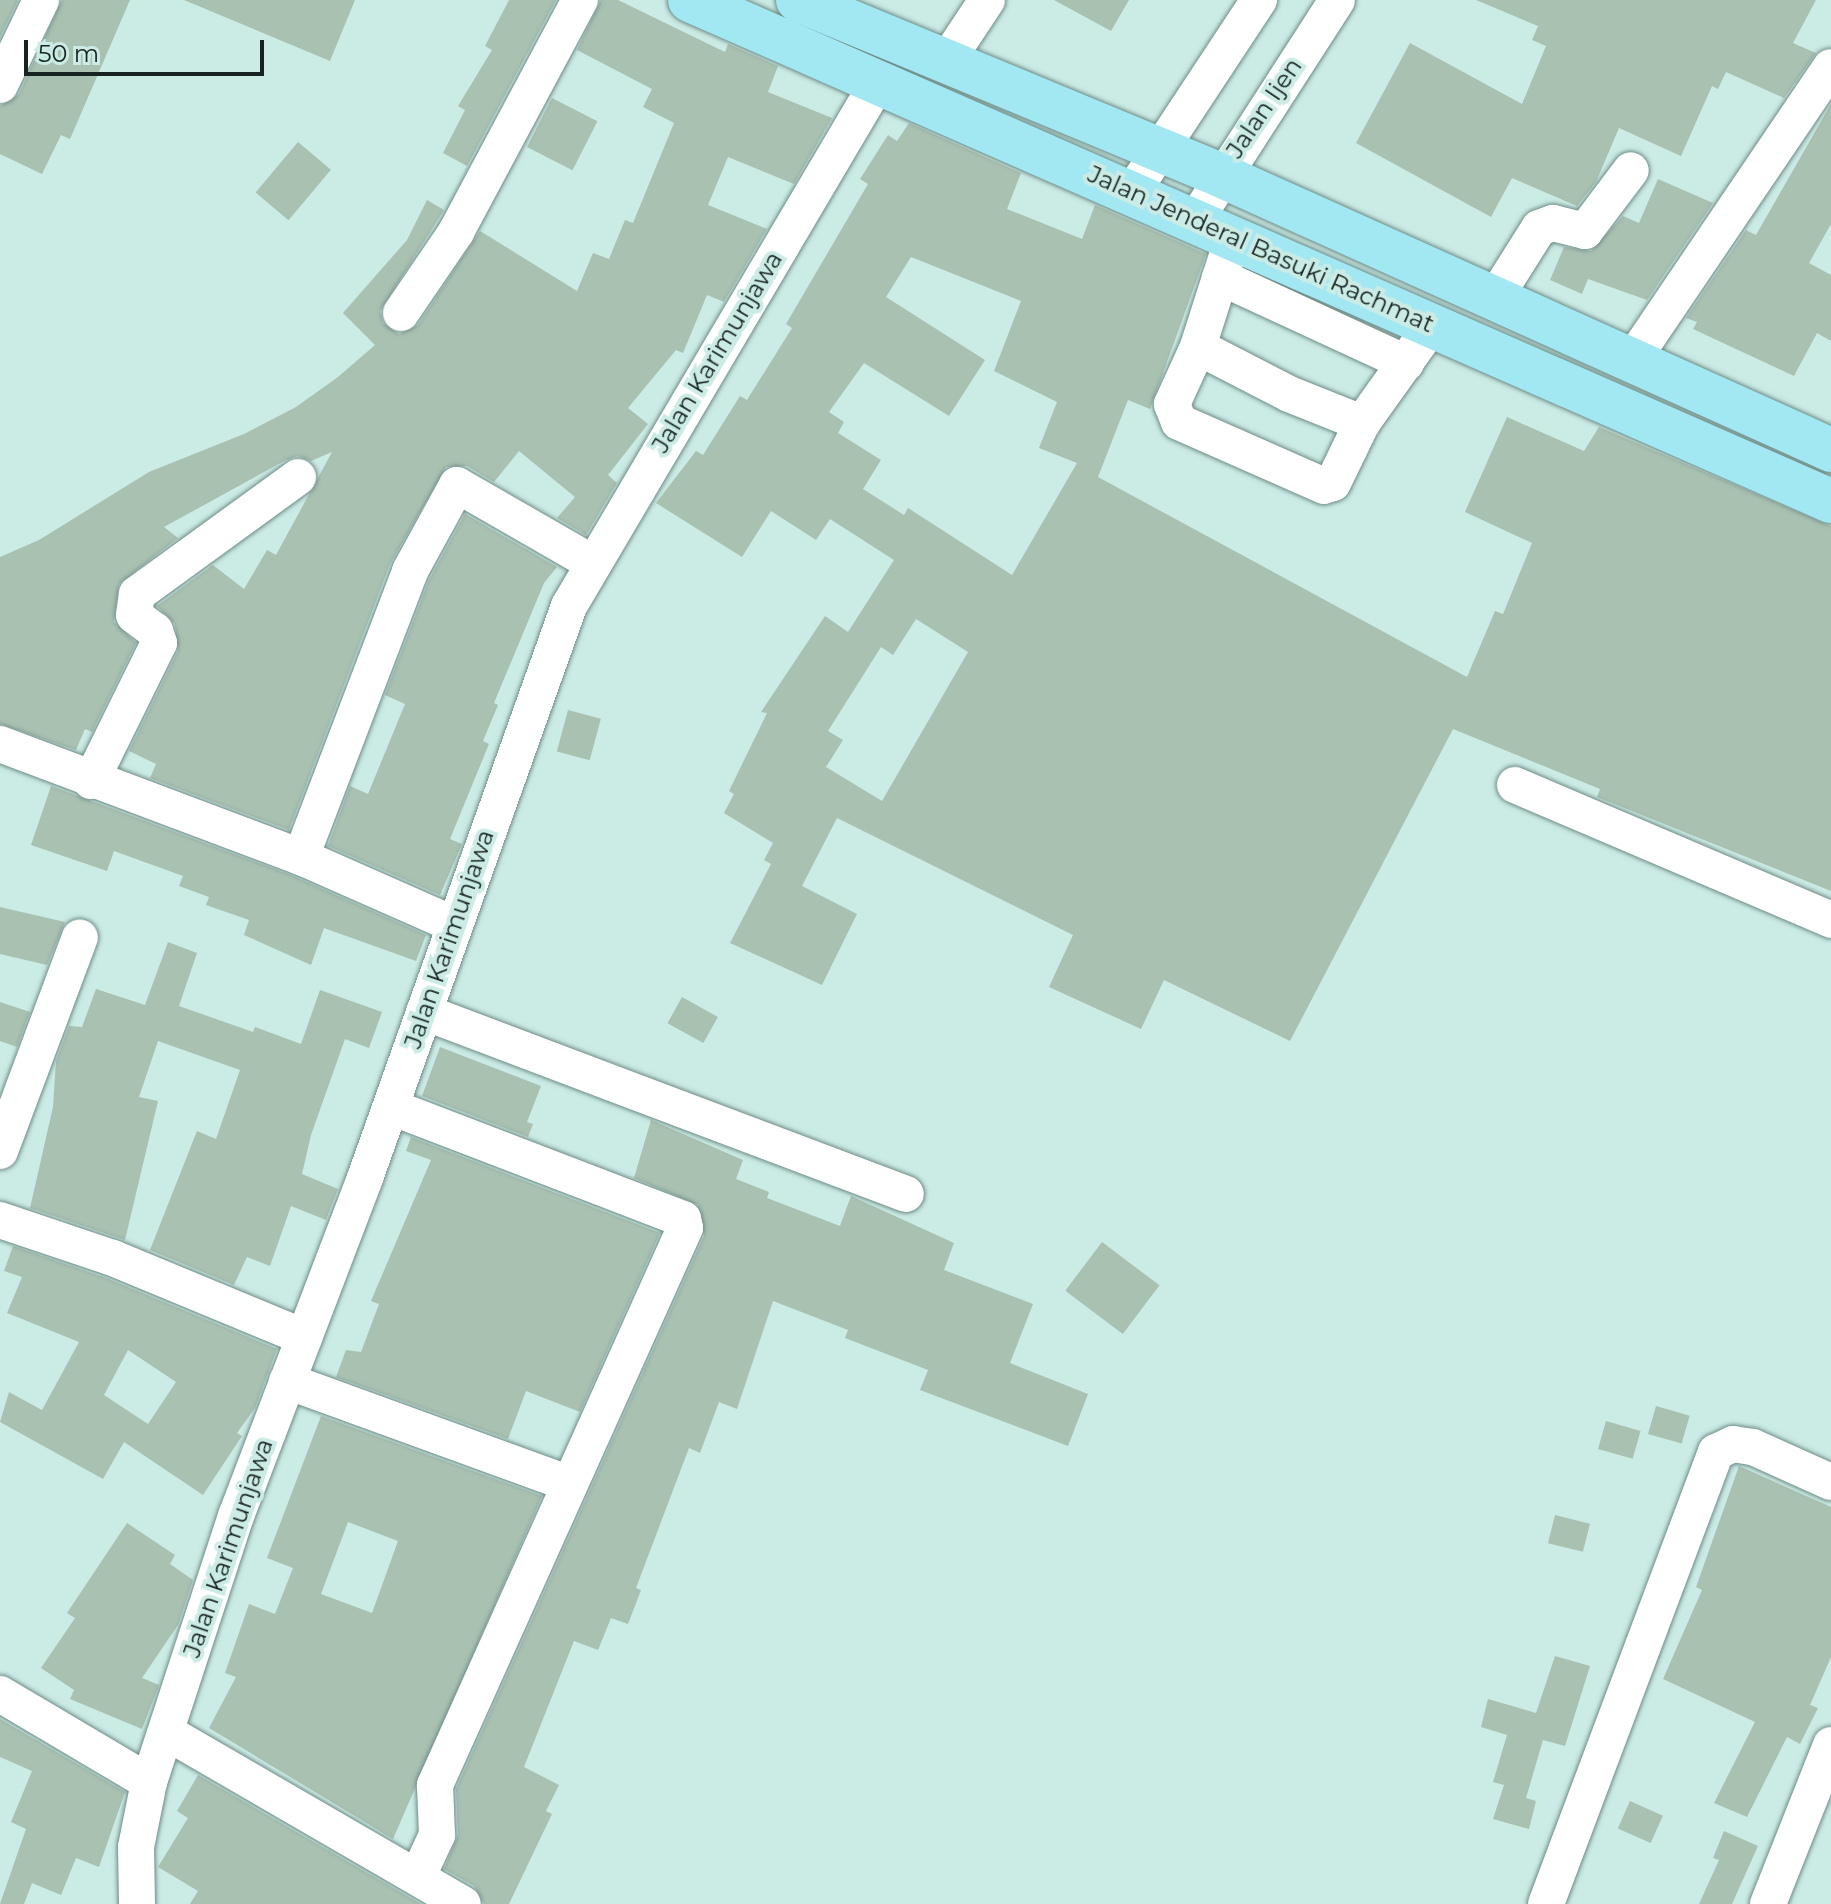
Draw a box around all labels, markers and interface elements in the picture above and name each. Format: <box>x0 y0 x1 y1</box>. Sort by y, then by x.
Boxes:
scale bar <box>28 24 268 74</box>
text: 50 m <box>38 39 99 68</box>
street label: Jalan Ijen <box>1220 53 1308 163</box>
street label: Jalan Jenderal Basuki Rachmat <box>1083 159 1439 339</box>
street label: Jalan Karimunjawa <box>646 246 788 458</box>
street label: Jalan Karimunjawa <box>398 826 500 1052</box>
street label: Jalan Karimunjawa <box>177 1435 279 1661</box>

